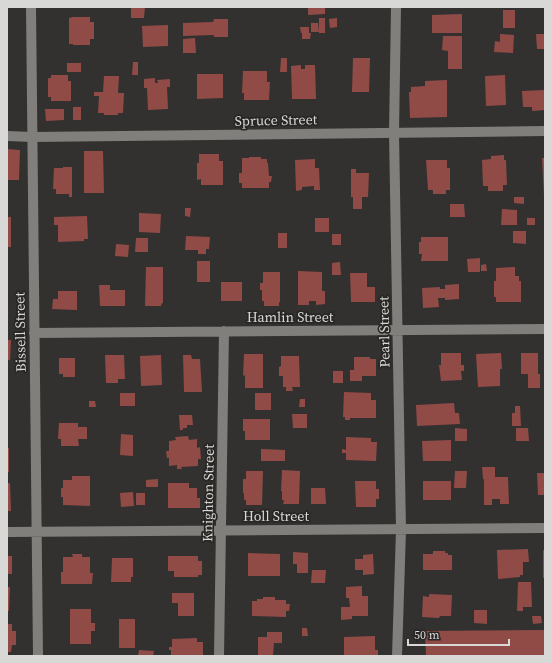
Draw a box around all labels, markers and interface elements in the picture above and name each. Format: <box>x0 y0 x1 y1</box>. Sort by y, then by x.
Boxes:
street label: Spruce Street <box>235 109 318 131</box>
street label: Bissell Street <box>9 291 31 372</box>
street label: Pearl Street <box>373 296 395 368</box>
street label: Hamlin Street <box>247 307 334 327</box>
street label: Knighton Street <box>197 444 219 542</box>
street label: Holl Street <box>243 506 309 526</box>
scale bar <box>408 621 509 647</box>
text: 50 m <box>414 627 440 643</box>

